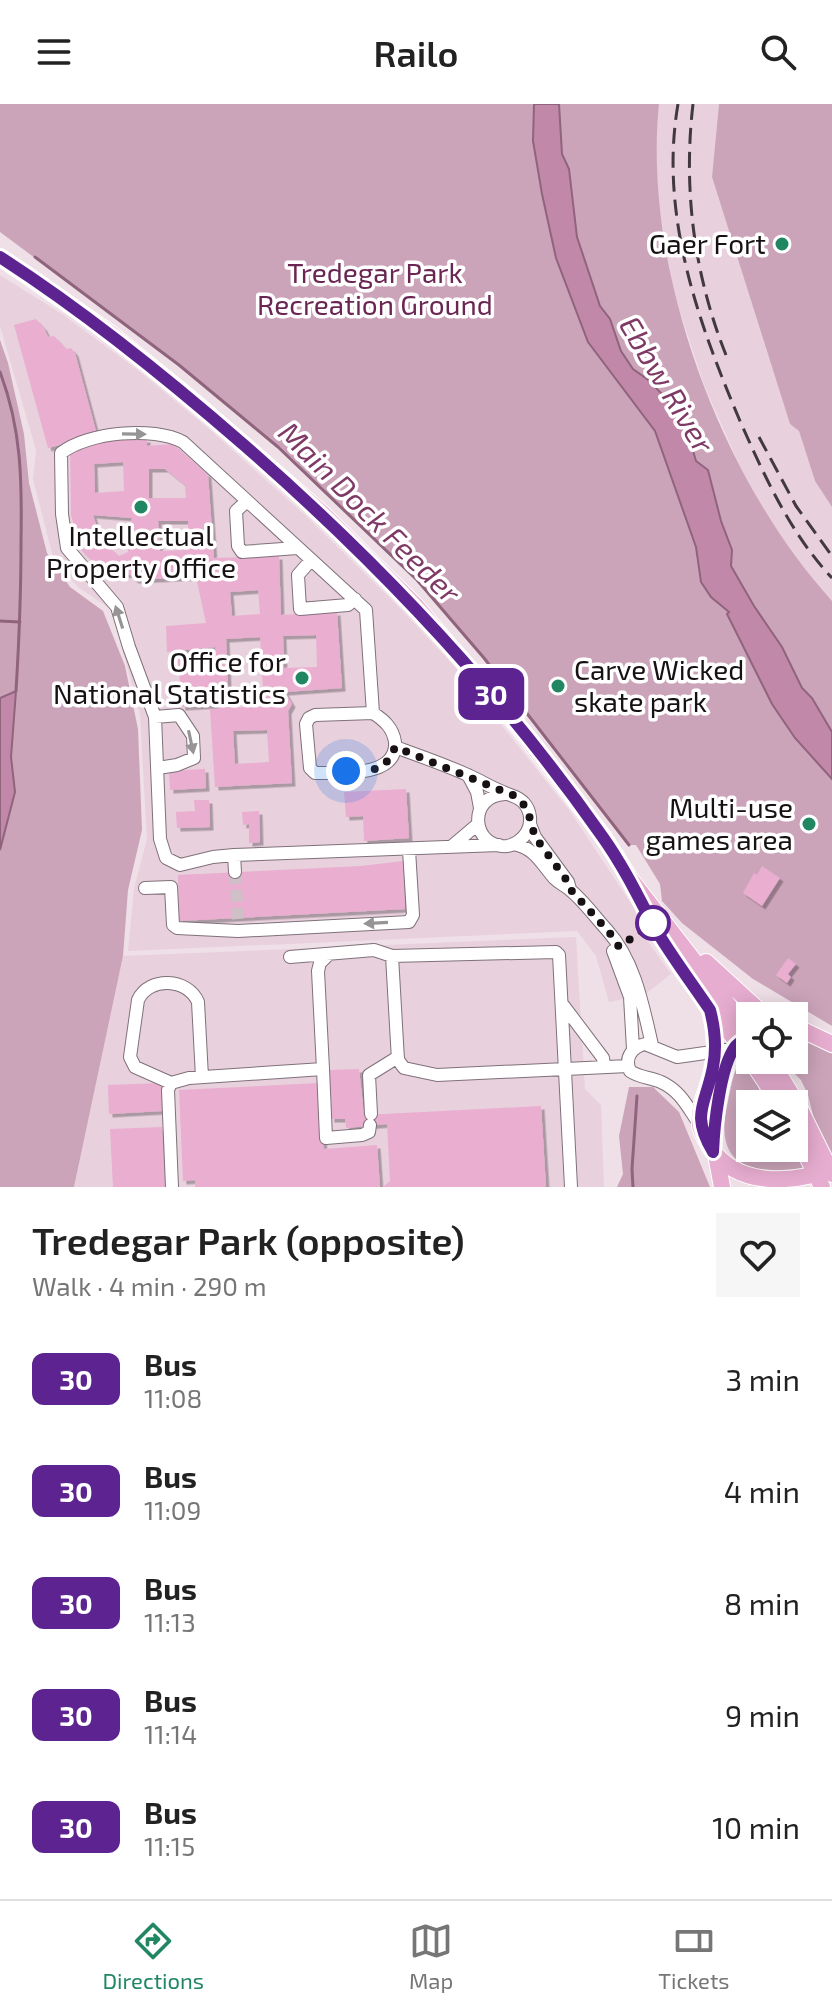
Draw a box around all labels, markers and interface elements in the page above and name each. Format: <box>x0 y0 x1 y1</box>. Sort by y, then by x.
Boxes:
icon: menu <box>32 30 76 74</box>
icon: search <box>756 30 800 74</box>
text: Railo <box>374 31 458 74</box>
place label: Gaer Fort <box>649 226 766 260</box>
marker: Gaer Fort <box>773 235 791 253</box>
park label: Tredegar Park Recreation Ground <box>257 255 493 321</box>
water label: Ebbw River <box>613 309 723 460</box>
water label: Main Dock Feeder <box>272 413 469 610</box>
one-way arrow <box>122 428 147 440</box>
marker: Intellectual Property Office <box>132 498 150 516</box>
place label: Intellectual Property Office <box>46 518 236 584</box>
one-way arrow <box>112 605 125 629</box>
place label: Office for National Statistics <box>53 644 286 710</box>
place label: Carve Wicked skate park <box>574 652 744 718</box>
line badge: 30 <box>455 668 527 720</box>
marker: Office for National Statistics <box>293 669 311 687</box>
text: 30 <box>474 677 508 711</box>
marker: Carve Wicked skate park <box>549 677 567 695</box>
one-way arrow <box>186 730 198 755</box>
your location <box>326 751 366 791</box>
place label: Multi-use games area <box>645 790 793 856</box>
marker: Multi-use games area <box>800 815 818 833</box>
unlabelled marker <box>636 906 670 940</box>
one-way arrow <box>363 917 388 930</box>
map controls <box>736 1002 808 1162</box>
button: locate <box>736 1002 808 1074</box>
button: layers <box>736 1090 808 1162</box>
button: heart <box>716 1213 800 1297</box>
text: Tredegar Park (opposite) <box>32 1217 465 1263</box>
text: Walk · 4 min · 290 m <box>32 1270 267 1301</box>
text: Bus <box>144 1346 197 1382</box>
text: 3 min <box>725 1361 800 1397</box>
text: 30 <box>59 1362 93 1396</box>
text: 11:08 <box>144 1382 202 1413</box>
text: Bus <box>144 1458 197 1494</box>
text: 4 min <box>724 1473 800 1509</box>
text: 30 <box>59 1474 93 1508</box>
text: 11:09 <box>144 1494 201 1525</box>
text: Bus <box>144 1570 197 1606</box>
text: 8 min <box>724 1585 800 1621</box>
text: 30 <box>59 1586 93 1620</box>
text: 11:13 <box>144 1606 196 1637</box>
text: Bus <box>144 1682 197 1718</box>
text: 9 min <box>725 1697 800 1733</box>
text: 30 <box>59 1698 93 1732</box>
text: 11:14 <box>144 1718 197 1749</box>
text: Bus <box>144 1794 197 1830</box>
text: 10 min <box>712 1809 800 1845</box>
text: 30 <box>59 1810 93 1844</box>
text: 11:15 <box>144 1830 195 1861</box>
tab: Directions <box>103 1919 204 1993</box>
tab: Map <box>409 1919 453 1993</box>
tab: Tickets <box>658 1919 729 1993</box>

